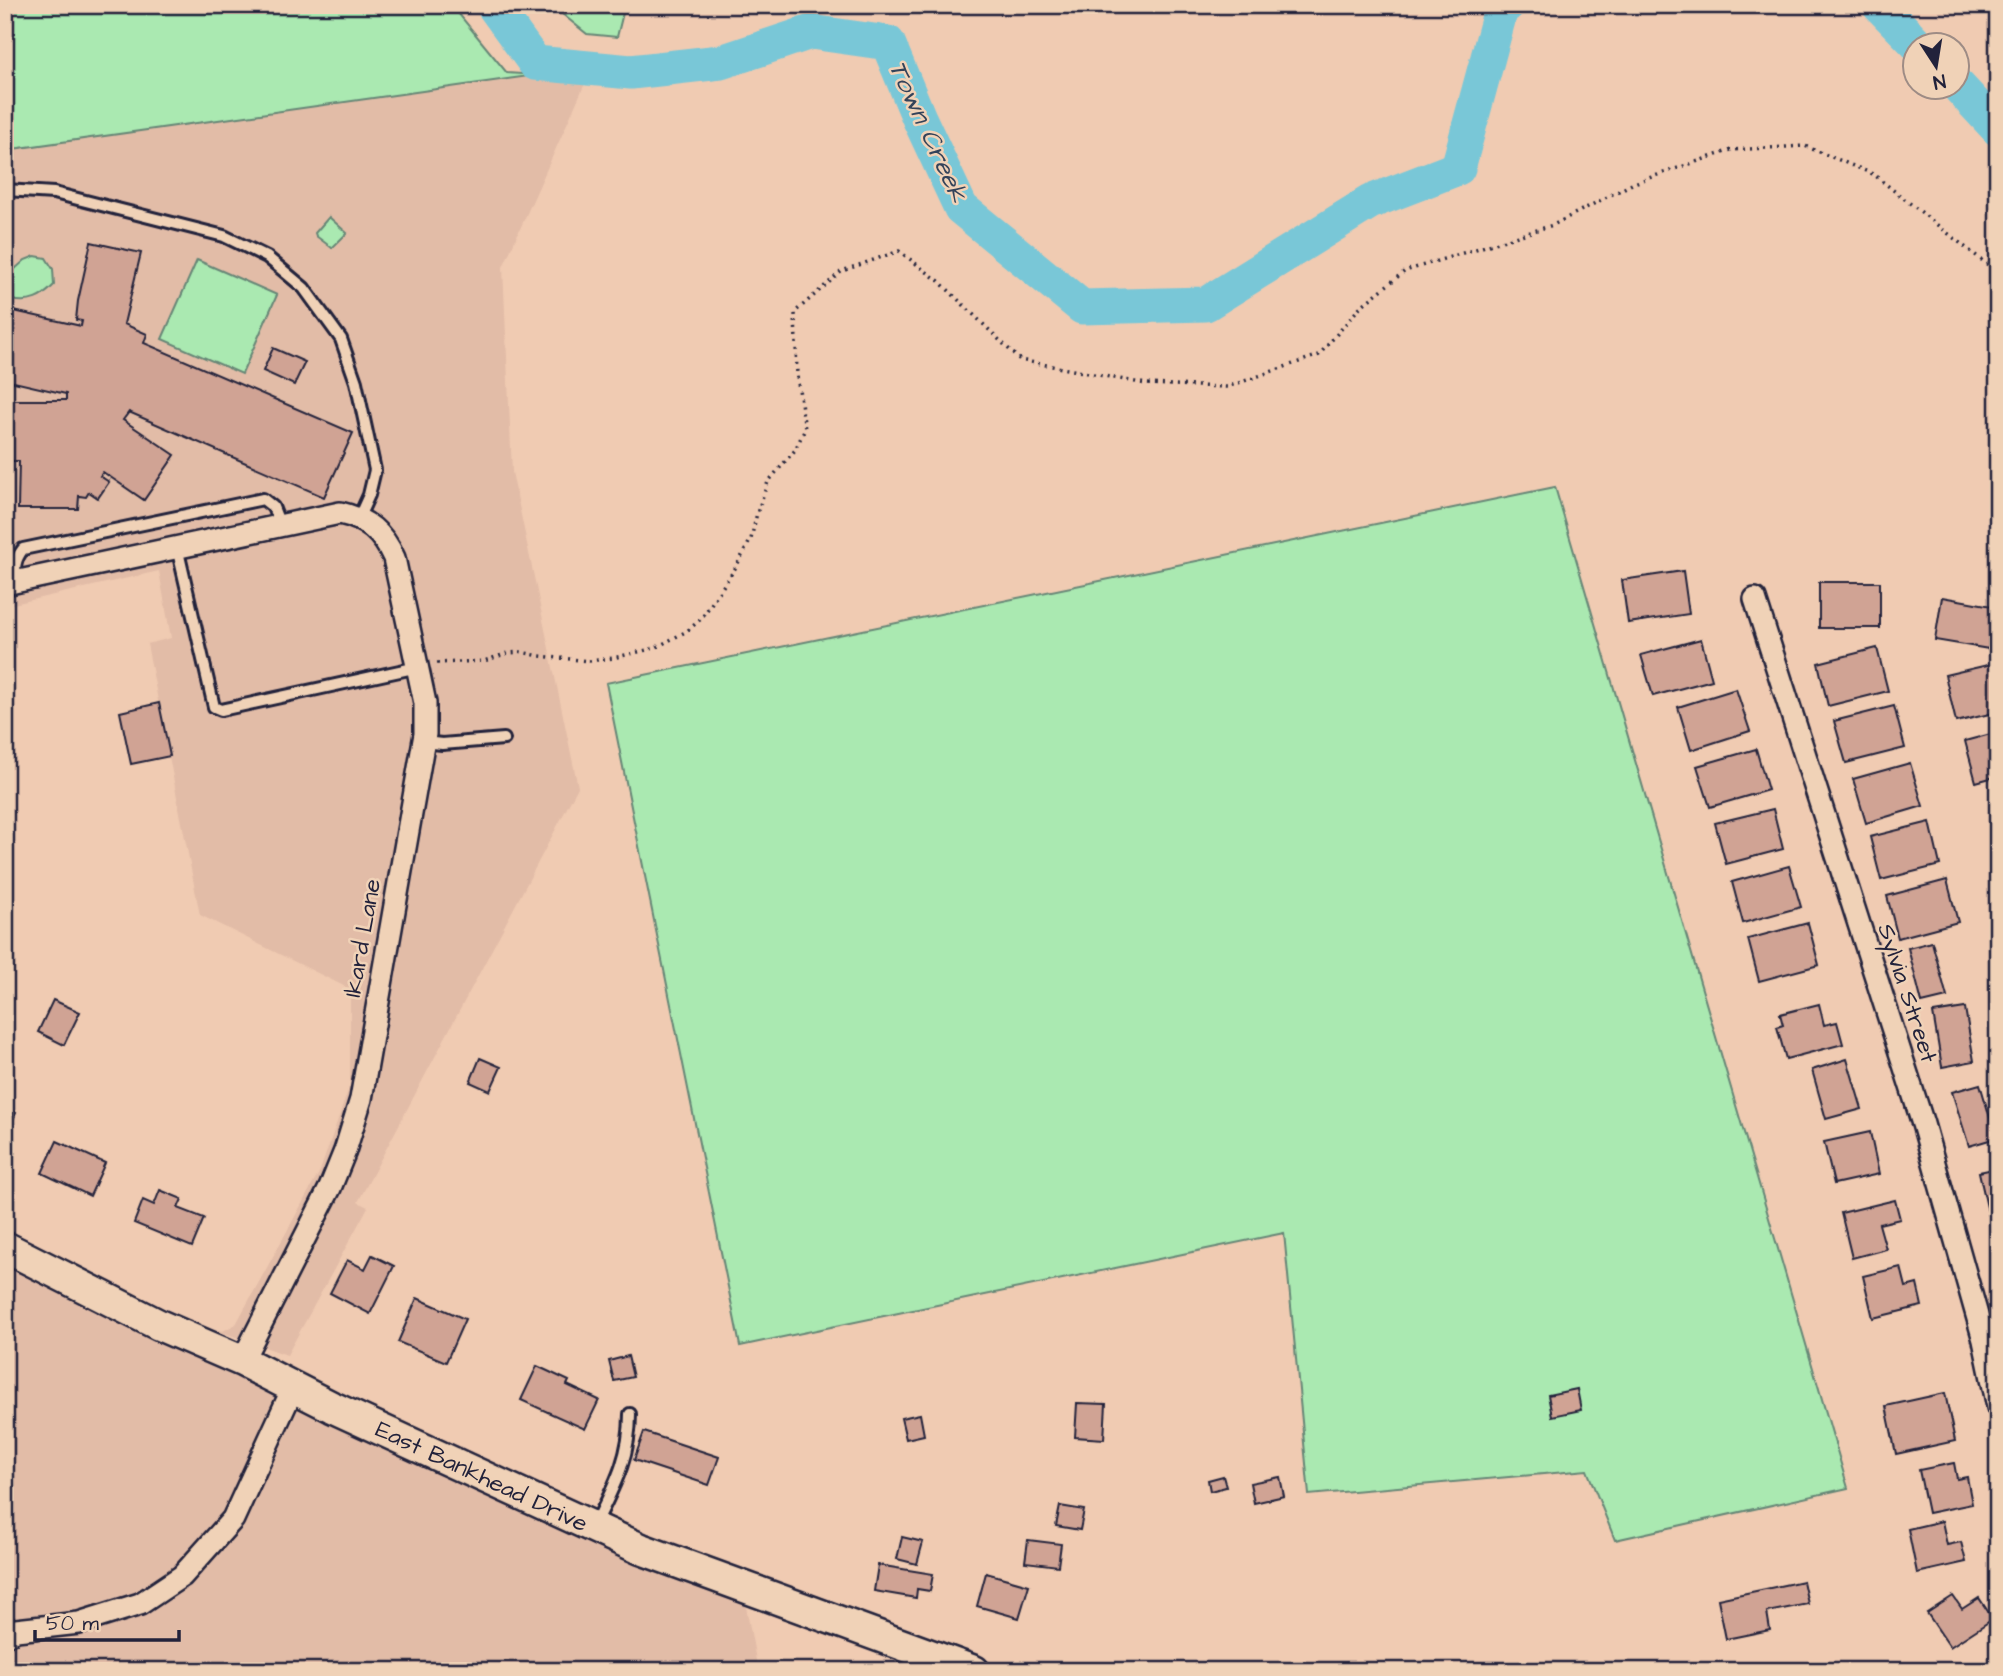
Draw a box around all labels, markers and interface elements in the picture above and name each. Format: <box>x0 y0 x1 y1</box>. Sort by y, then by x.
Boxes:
north arrow <box>1902 32 1972 102</box>
water label: Town Creek <box>880 55 977 209</box>
text: N <box>1931 67 1948 96</box>
street label: Ikard Lane <box>336 876 390 1000</box>
street label: Sylvia Street <box>1868 919 1946 1068</box>
street label: East Bankhead Drive <box>370 1413 593 1541</box>
scale bar <box>35 1599 178 1643</box>
text: 50 m <box>46 1609 100 1638</box>

